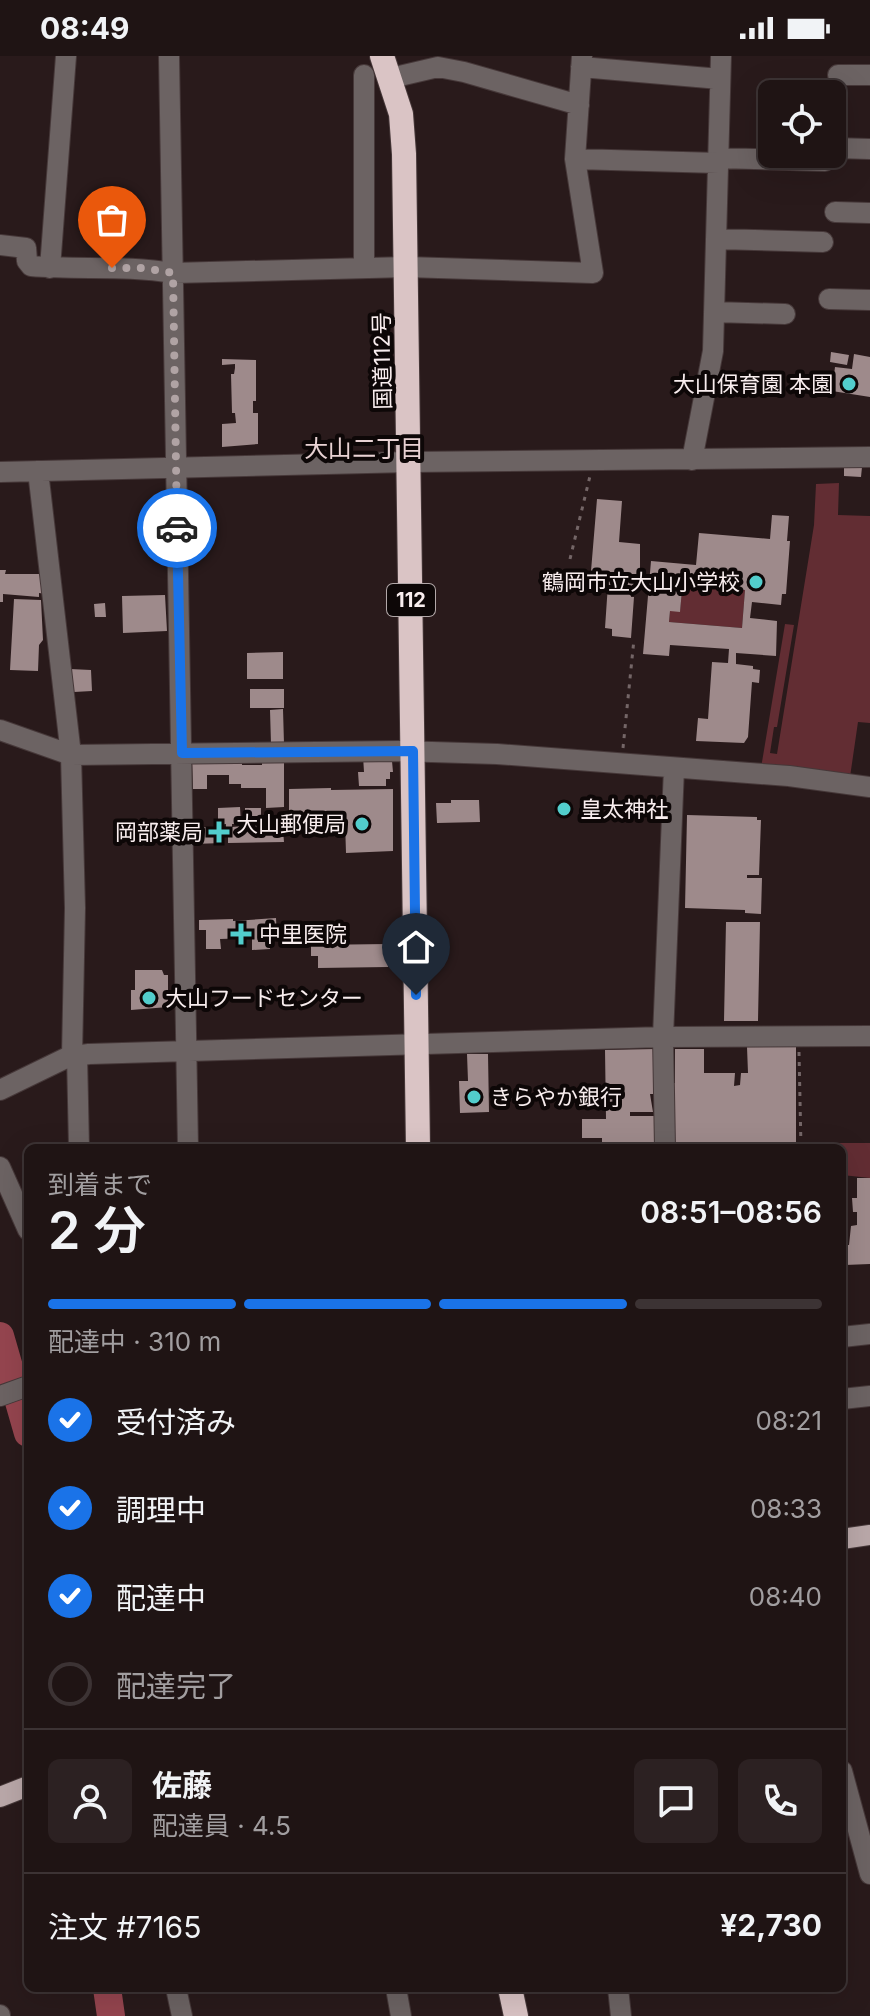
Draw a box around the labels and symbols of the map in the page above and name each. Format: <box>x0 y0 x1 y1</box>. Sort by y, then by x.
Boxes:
pin <box>78 186 146 268</box>
street label: 国道112号 <box>368 312 396 410</box>
place label: 大山保育園 本園 <box>673 371 833 397</box>
marker: 大山保育園 本園 <box>840 375 858 393</box>
district label: 大山二丁目 <box>304 434 424 463</box>
courier <box>137 488 217 568</box>
place label: 鶴岡市立大山小学校 <box>542 569 740 595</box>
marker: 鶴岡市立大山小学校 <box>747 573 765 591</box>
road number: 112 <box>387 584 435 616</box>
place label: 皇太神社 <box>580 796 668 822</box>
marker: 皇太神社 <box>555 800 573 818</box>
place label: 大山郵便局 <box>236 811 346 837</box>
marker: 大山郵便局 <box>353 815 371 833</box>
place label: 岡部薬局 <box>115 819 203 845</box>
marker: 岡部薬局 <box>210 823 228 841</box>
pin <box>382 913 450 995</box>
place label: 中里医院 <box>259 921 347 947</box>
marker: 中里医院 <box>230 923 252 945</box>
place label: 大山フードセンター <box>165 985 363 1011</box>
marker: 大山フードセンター <box>140 989 158 1007</box>
place label: きらやか銀行 <box>490 1084 622 1110</box>
marker: きらやか銀行 <box>465 1088 483 1106</box>

